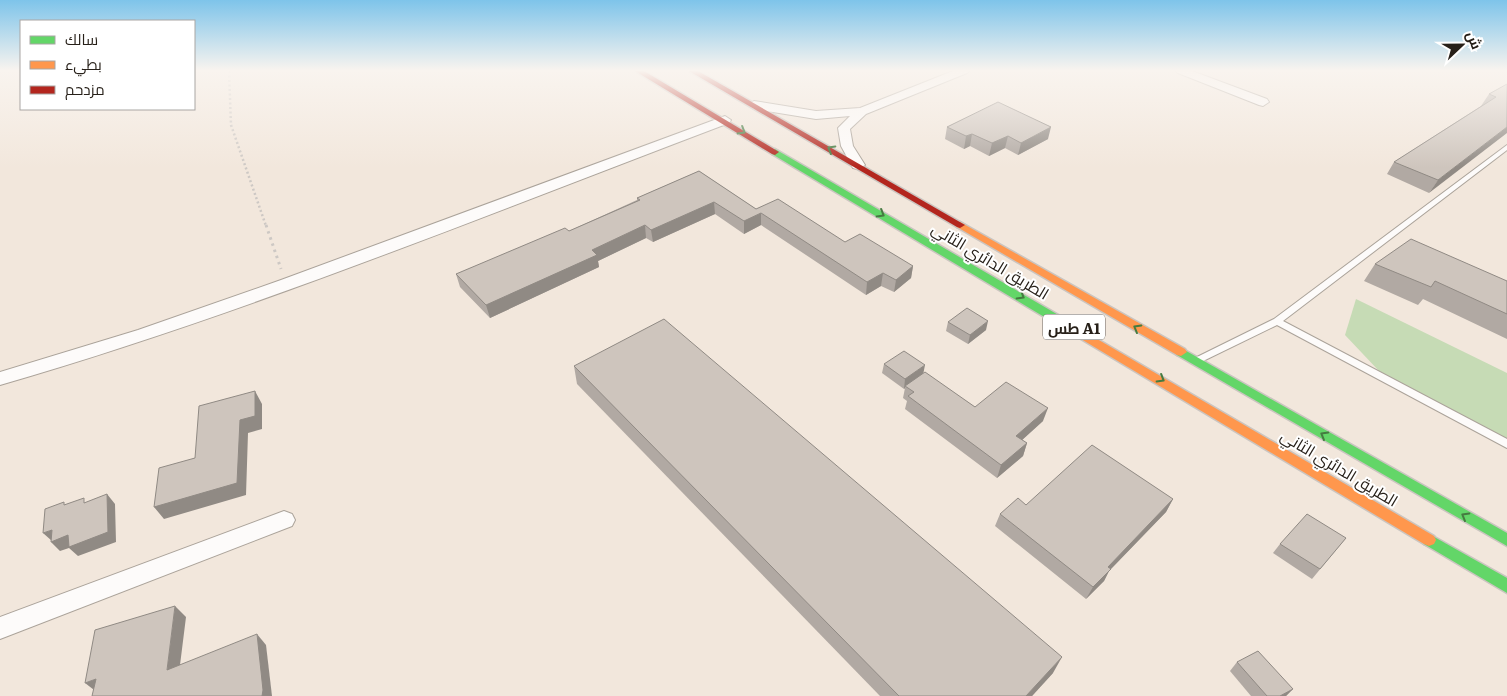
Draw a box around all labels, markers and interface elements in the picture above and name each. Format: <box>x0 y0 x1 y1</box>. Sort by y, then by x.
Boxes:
legend <box>20 20 195 110</box>
north arrow <box>1437 20 1487 70</box>
text: سالك <box>65 27 98 50</box>
text: ش <box>1462 28 1488 52</box>
text: بطيء <box>65 52 102 77</box>
text: مزدحم <box>65 77 105 100</box>
one-way arrow <box>736 124 745 134</box>
one-way arrow <box>827 145 836 155</box>
one-way arrow <box>876 207 885 217</box>
street label: الطريق الدائري الثاني <box>926 215 1054 307</box>
one-way arrow <box>1016 290 1025 300</box>
road number: طس A1 <box>1043 314 1105 340</box>
one-way arrow <box>1134 324 1143 334</box>
one-way arrow <box>1156 373 1165 383</box>
street label: الطريق الدائري الثاني <box>1275 422 1403 514</box>
one-way arrow <box>1320 431 1329 441</box>
one-way arrow <box>1461 512 1470 522</box>

